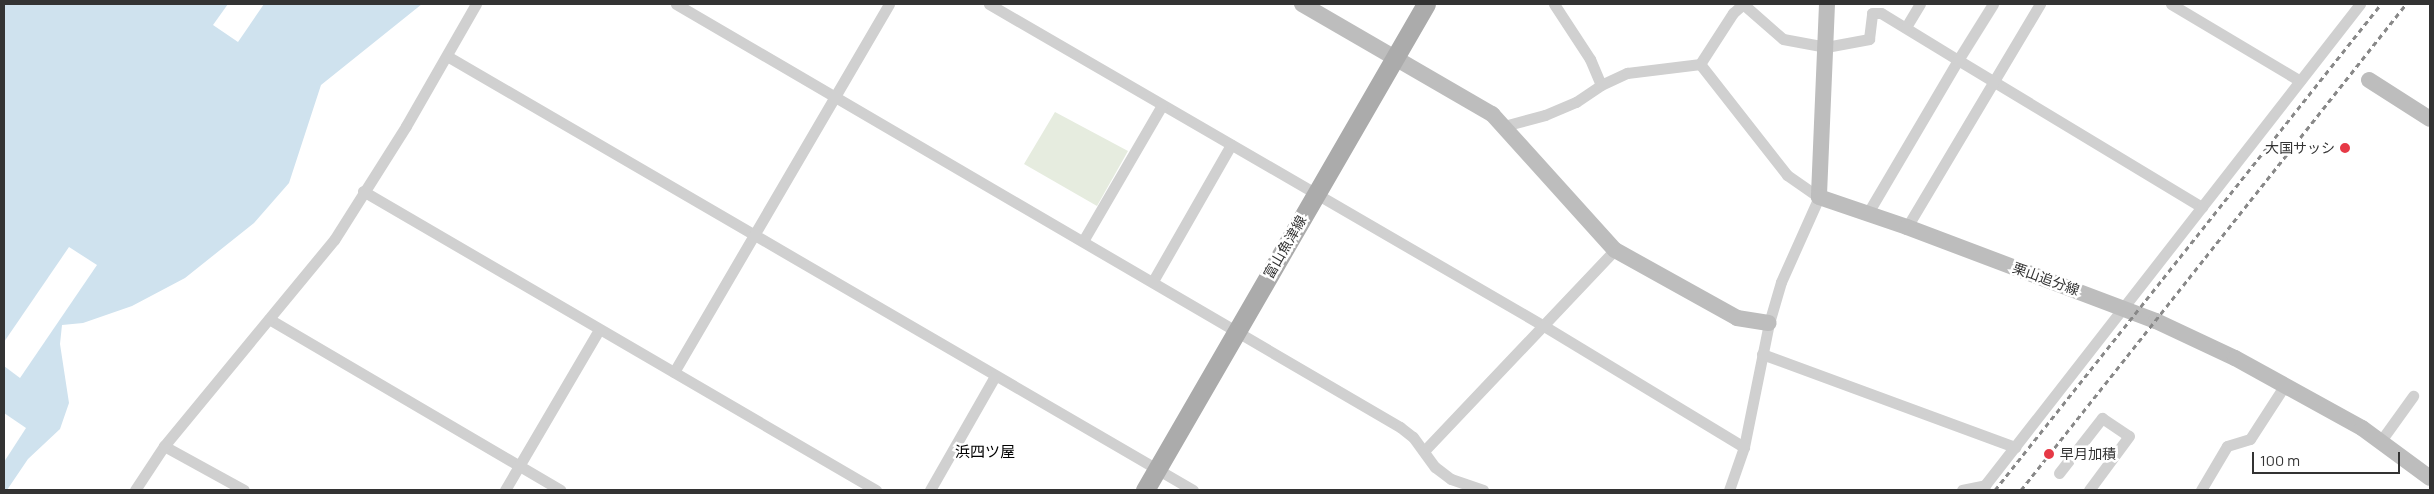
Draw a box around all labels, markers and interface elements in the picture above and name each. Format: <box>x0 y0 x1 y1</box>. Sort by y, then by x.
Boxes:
place label: 大国サッシ <box>2265 140 2335 156</box>
marker: 大国サッシ <box>2339 142 2351 154</box>
street label: 富山魚津線 <box>1260 212 1310 282</box>
street label: 栗山追分線 <box>2010 259 2082 299</box>
scale bar <box>2254 442 2402 474</box>
district label: 浜四ツ屋 <box>955 443 1015 461</box>
place label: 早月加積 <box>2060 446 2116 462</box>
marker: 早月加積 <box>2042 447 2056 461</box>
text: 100 m <box>2260 450 2300 471</box>

